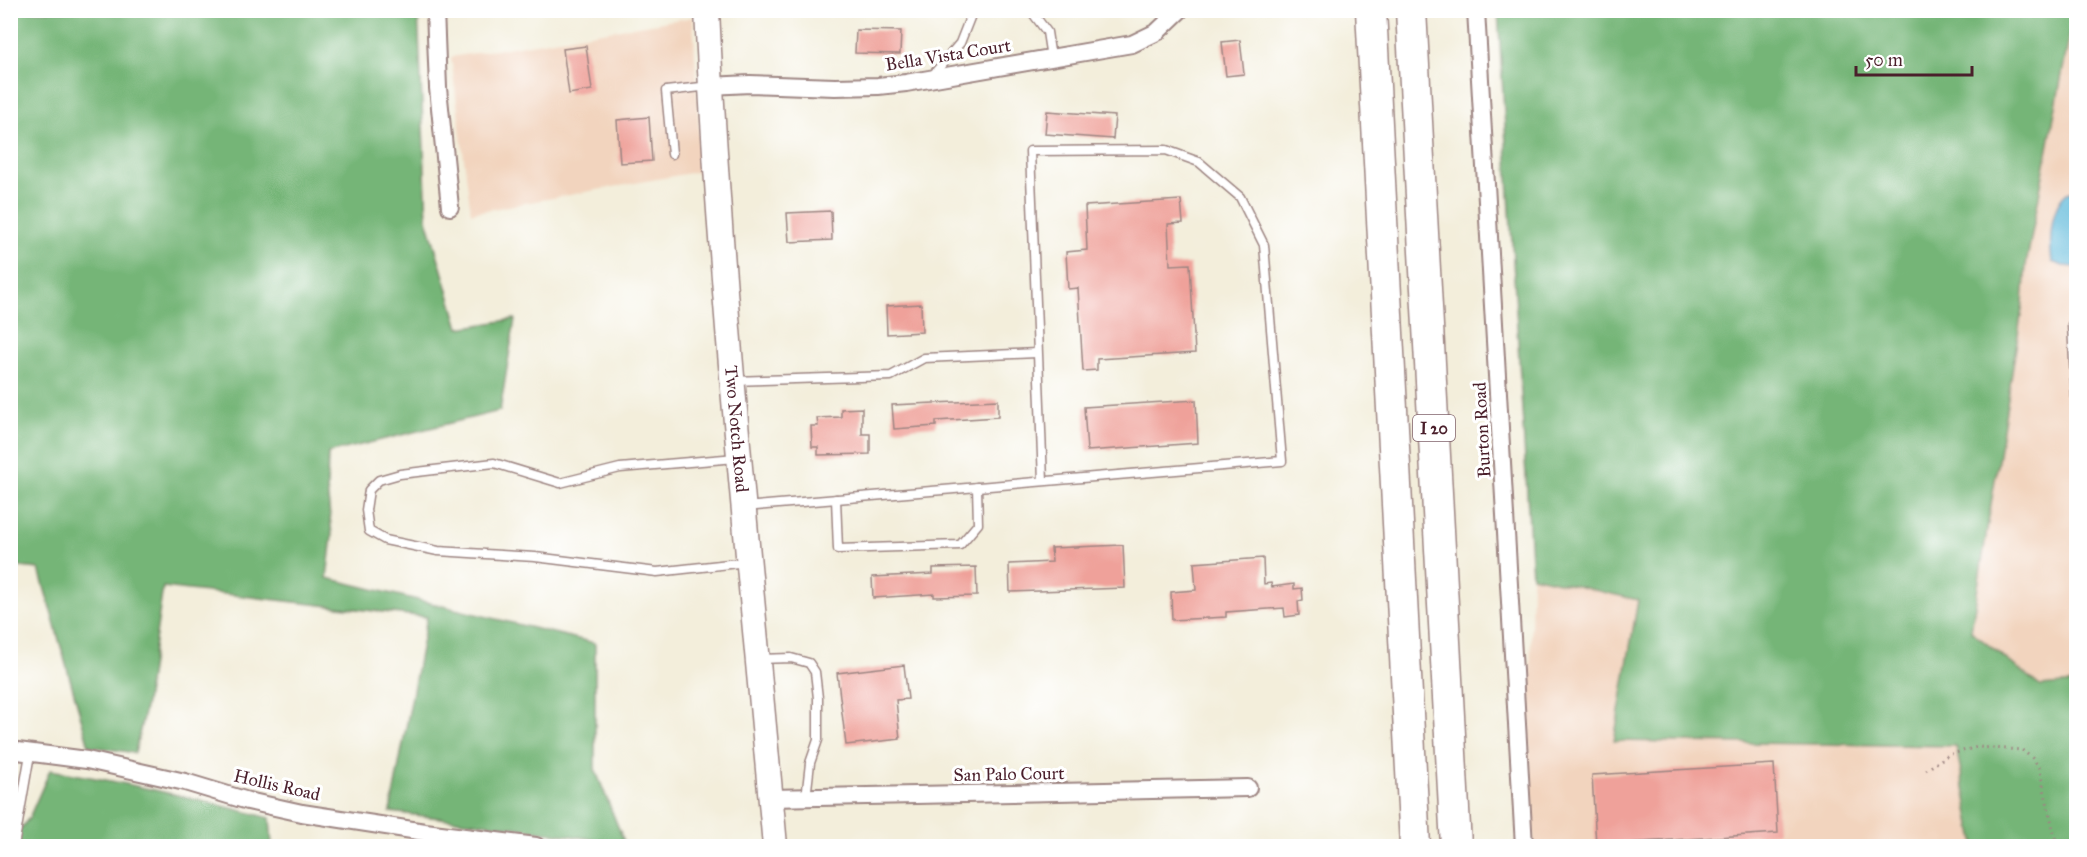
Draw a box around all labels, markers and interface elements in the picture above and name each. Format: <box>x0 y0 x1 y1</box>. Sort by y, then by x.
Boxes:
street label: Bella Vista Court <box>884 34 1013 76</box>
scale bar <box>1856 39 1972 77</box>
text: 50 m <box>1865 49 1903 71</box>
street label: Two Notch Road <box>720 365 753 493</box>
street label: Burton Road <box>1469 382 1495 478</box>
road number: I 20 <box>1413 415 1455 441</box>
street label: San Palo Court <box>953 762 1065 786</box>
street label: Hollis Road <box>232 764 322 806</box>

